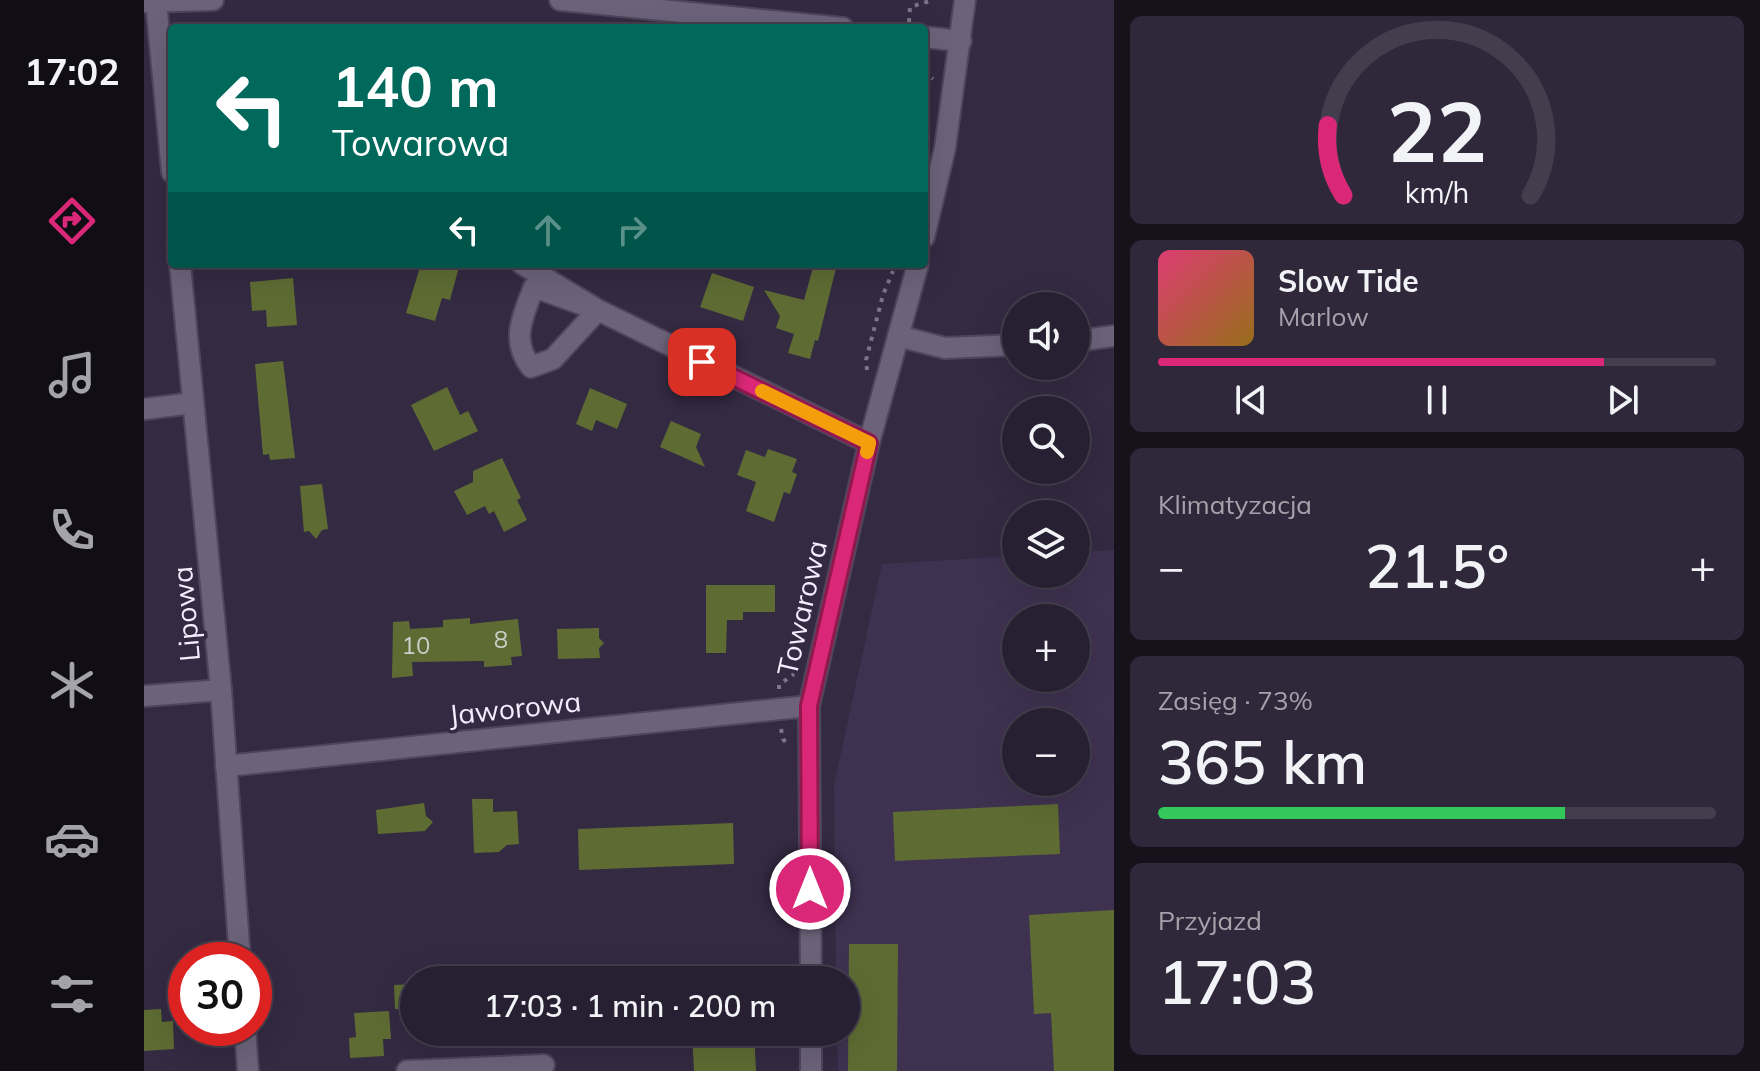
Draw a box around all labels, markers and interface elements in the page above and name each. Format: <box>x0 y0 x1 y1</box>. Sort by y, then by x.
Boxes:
text: 17:02 <box>24 49 120 94</box>
text: 140 m <box>332 51 499 121</box>
icon: left <box>200 56 304 160</box>
text: 22 <box>1387 78 1487 183</box>
text: Towarowa <box>332 120 509 165</box>
text: km/h <box>1405 174 1469 210</box>
icon: directions <box>44 193 100 249</box>
icon: left <box>442 208 486 252</box>
icon: ahead <box>526 208 570 252</box>
icon: right <box>610 208 654 252</box>
text: Slow Tide <box>1278 262 1419 300</box>
map controls <box>1002 292 1090 796</box>
button: sound <box>1002 292 1090 380</box>
text: Marlow <box>1278 300 1369 333</box>
pin <box>668 328 736 396</box>
icon: arrive <box>680 340 724 384</box>
icon: music <box>44 347 100 403</box>
icon: previous <box>1229 378 1273 422</box>
icon: pause <box>1415 378 1459 422</box>
icon: next <box>1601 378 1645 422</box>
button: search <box>1002 396 1090 484</box>
text: Klimatyzacja <box>1158 488 1312 521</box>
button: layers <box>1002 500 1090 588</box>
icon: phone <box>44 502 100 558</box>
text: 21.5° <box>1365 528 1509 603</box>
street label: Towarowa <box>769 537 834 679</box>
text: − <box>1158 539 1184 594</box>
text: + <box>1690 539 1716 594</box>
street label: Lipowa <box>164 565 207 663</box>
button: + <box>1002 604 1090 692</box>
house number: 8 <box>494 624 508 654</box>
house number: 10 <box>402 630 430 660</box>
icon: climate <box>44 657 100 713</box>
street label: Jaworowa <box>447 683 583 732</box>
text: Zasięg · 73% <box>1158 684 1313 717</box>
button: − <box>1002 708 1090 796</box>
text: 365 km <box>1158 724 1367 799</box>
icon: car <box>44 811 100 867</box>
position arrow <box>768 847 852 931</box>
text: Przyjazd <box>1158 904 1262 937</box>
speed limit sign: 30 <box>168 942 272 1046</box>
text: 17:03 <box>1158 944 1316 1019</box>
icon: filters <box>44 966 100 1022</box>
text: 17:03 · 1 min · 200 m <box>484 987 776 1025</box>

